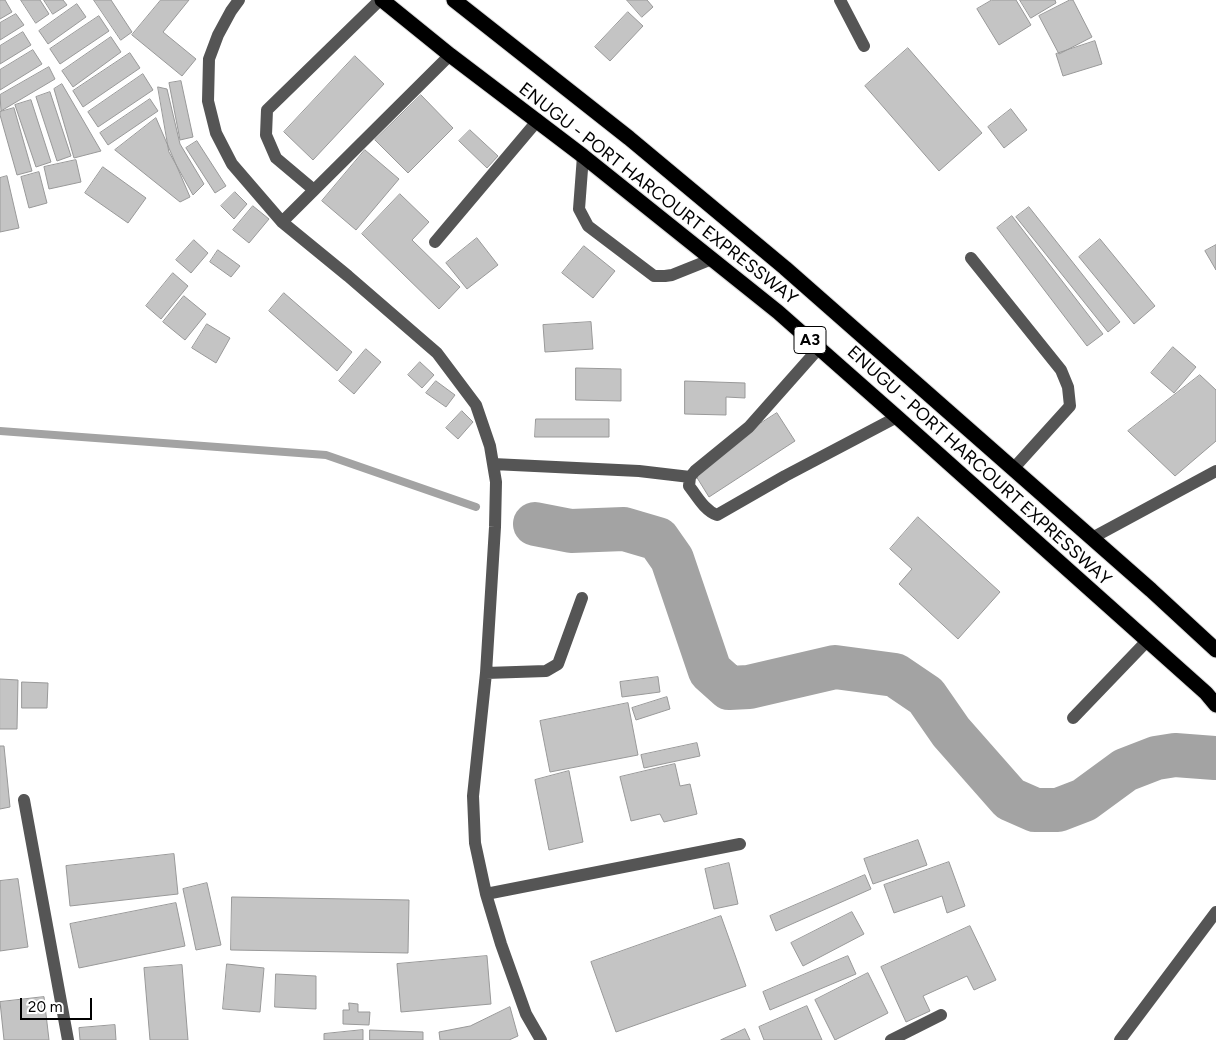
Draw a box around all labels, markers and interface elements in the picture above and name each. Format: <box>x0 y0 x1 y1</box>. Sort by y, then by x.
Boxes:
street label: ENUGU - PORT HARCOURT EXPRESSWAY <box>514 78 802 310</box>
road number: A3 <box>794 326 826 354</box>
street label: ENUGU - PORT HARCOURT EXPRESSWAY <box>842 342 1116 590</box>
scale bar <box>22 988 95 1020</box>
text: 20 m <box>28 998 62 1016</box>

